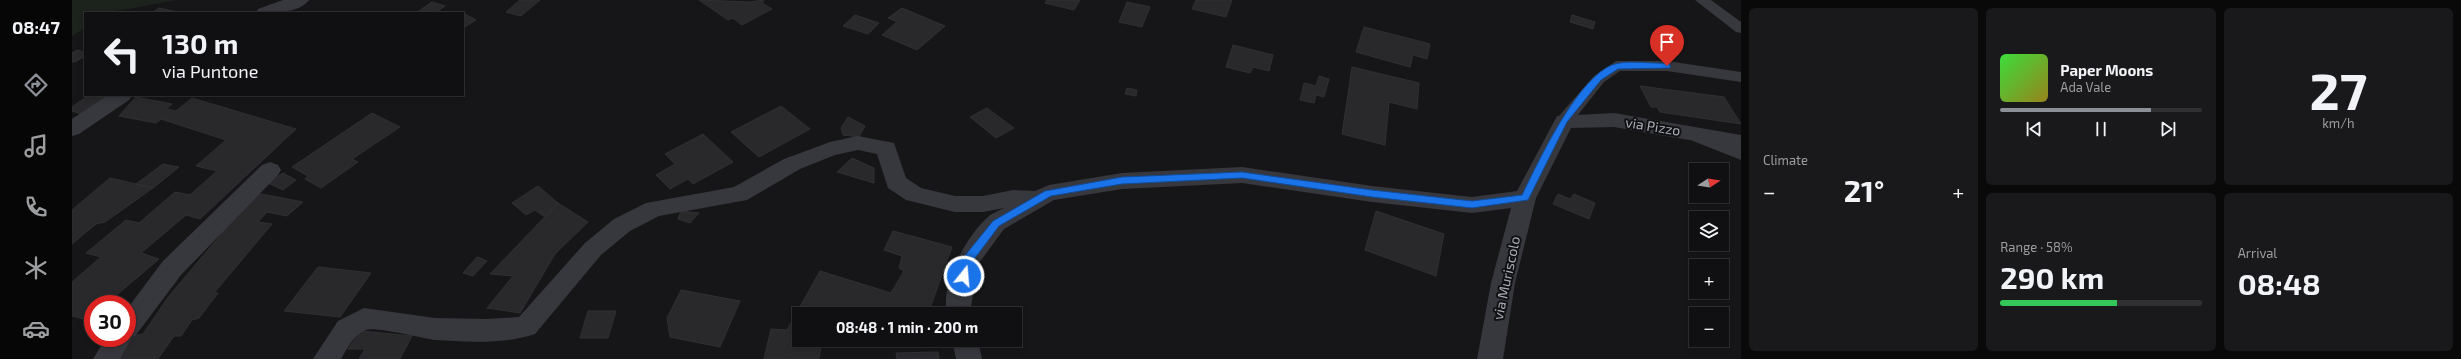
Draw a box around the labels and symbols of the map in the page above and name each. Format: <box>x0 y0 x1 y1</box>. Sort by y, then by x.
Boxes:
pin <box>1650 25 1684 66</box>
street label: via Pizzo <box>1624 113 1682 139</box>
north arrow <box>1689 163 1729 203</box>
street label: via Muriscolo <box>1489 235 1523 321</box>
position arrow <box>943 255 985 297</box>
speed limit sign: 30 <box>84 295 136 347</box>

